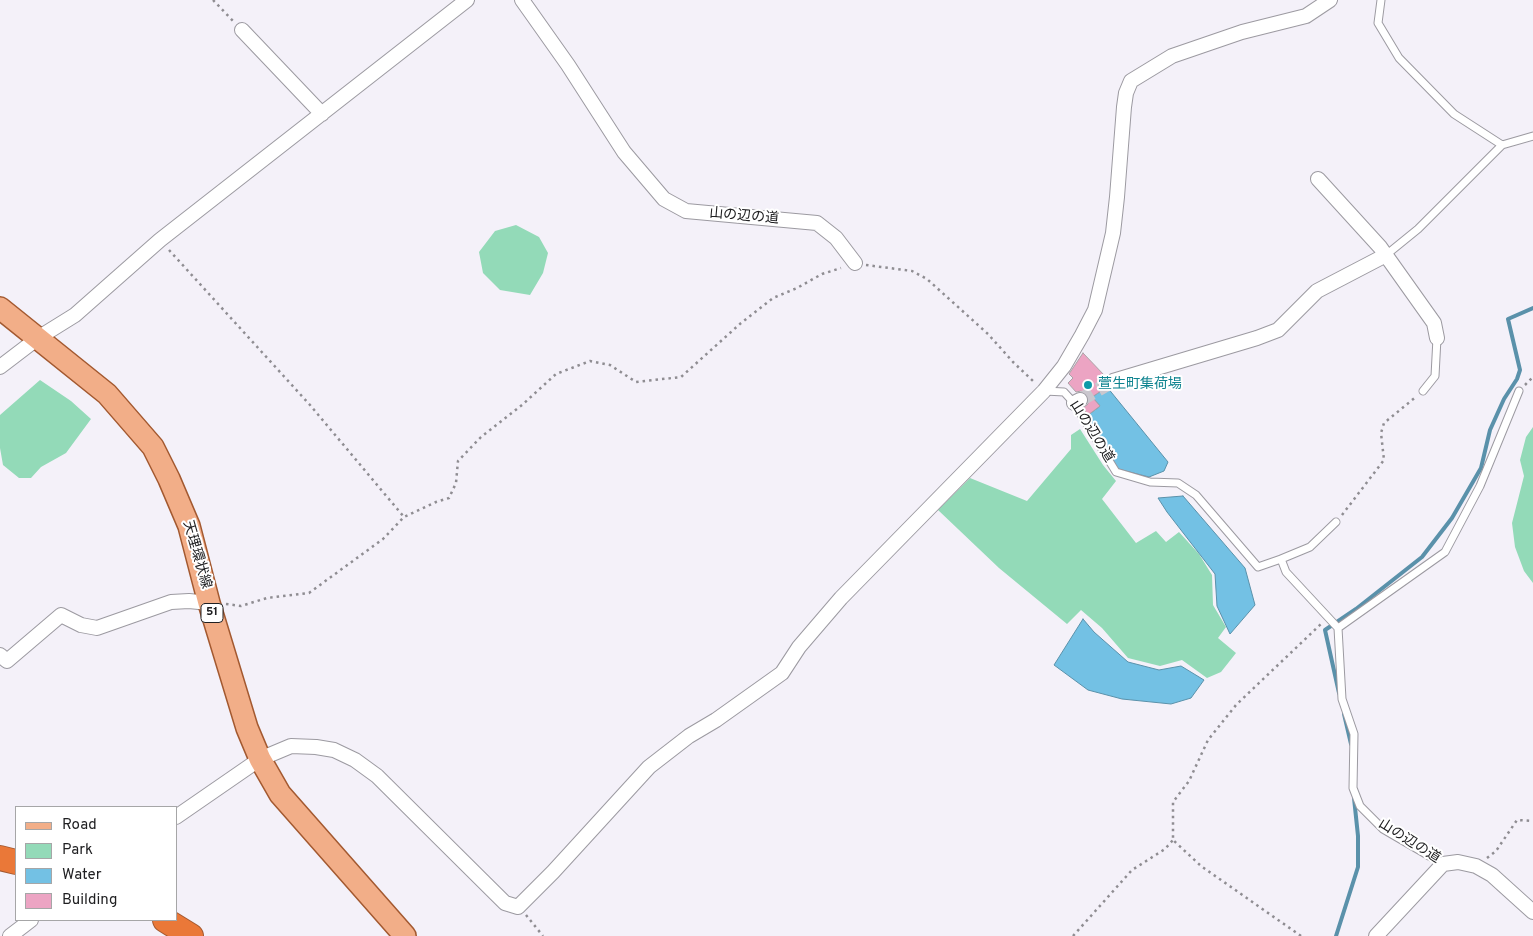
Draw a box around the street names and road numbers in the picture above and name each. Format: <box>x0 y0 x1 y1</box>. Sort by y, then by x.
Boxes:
street label: 山の辺の道 <box>708 206 780 228</box>
street label: 山の辺の道 <box>1065 398 1117 466</box>
street label: 天理環状線 <box>178 519 214 591</box>
road number: 51 <box>201 604 223 622</box>
street label: 山の辺の道 <box>1375 816 1443 868</box>

